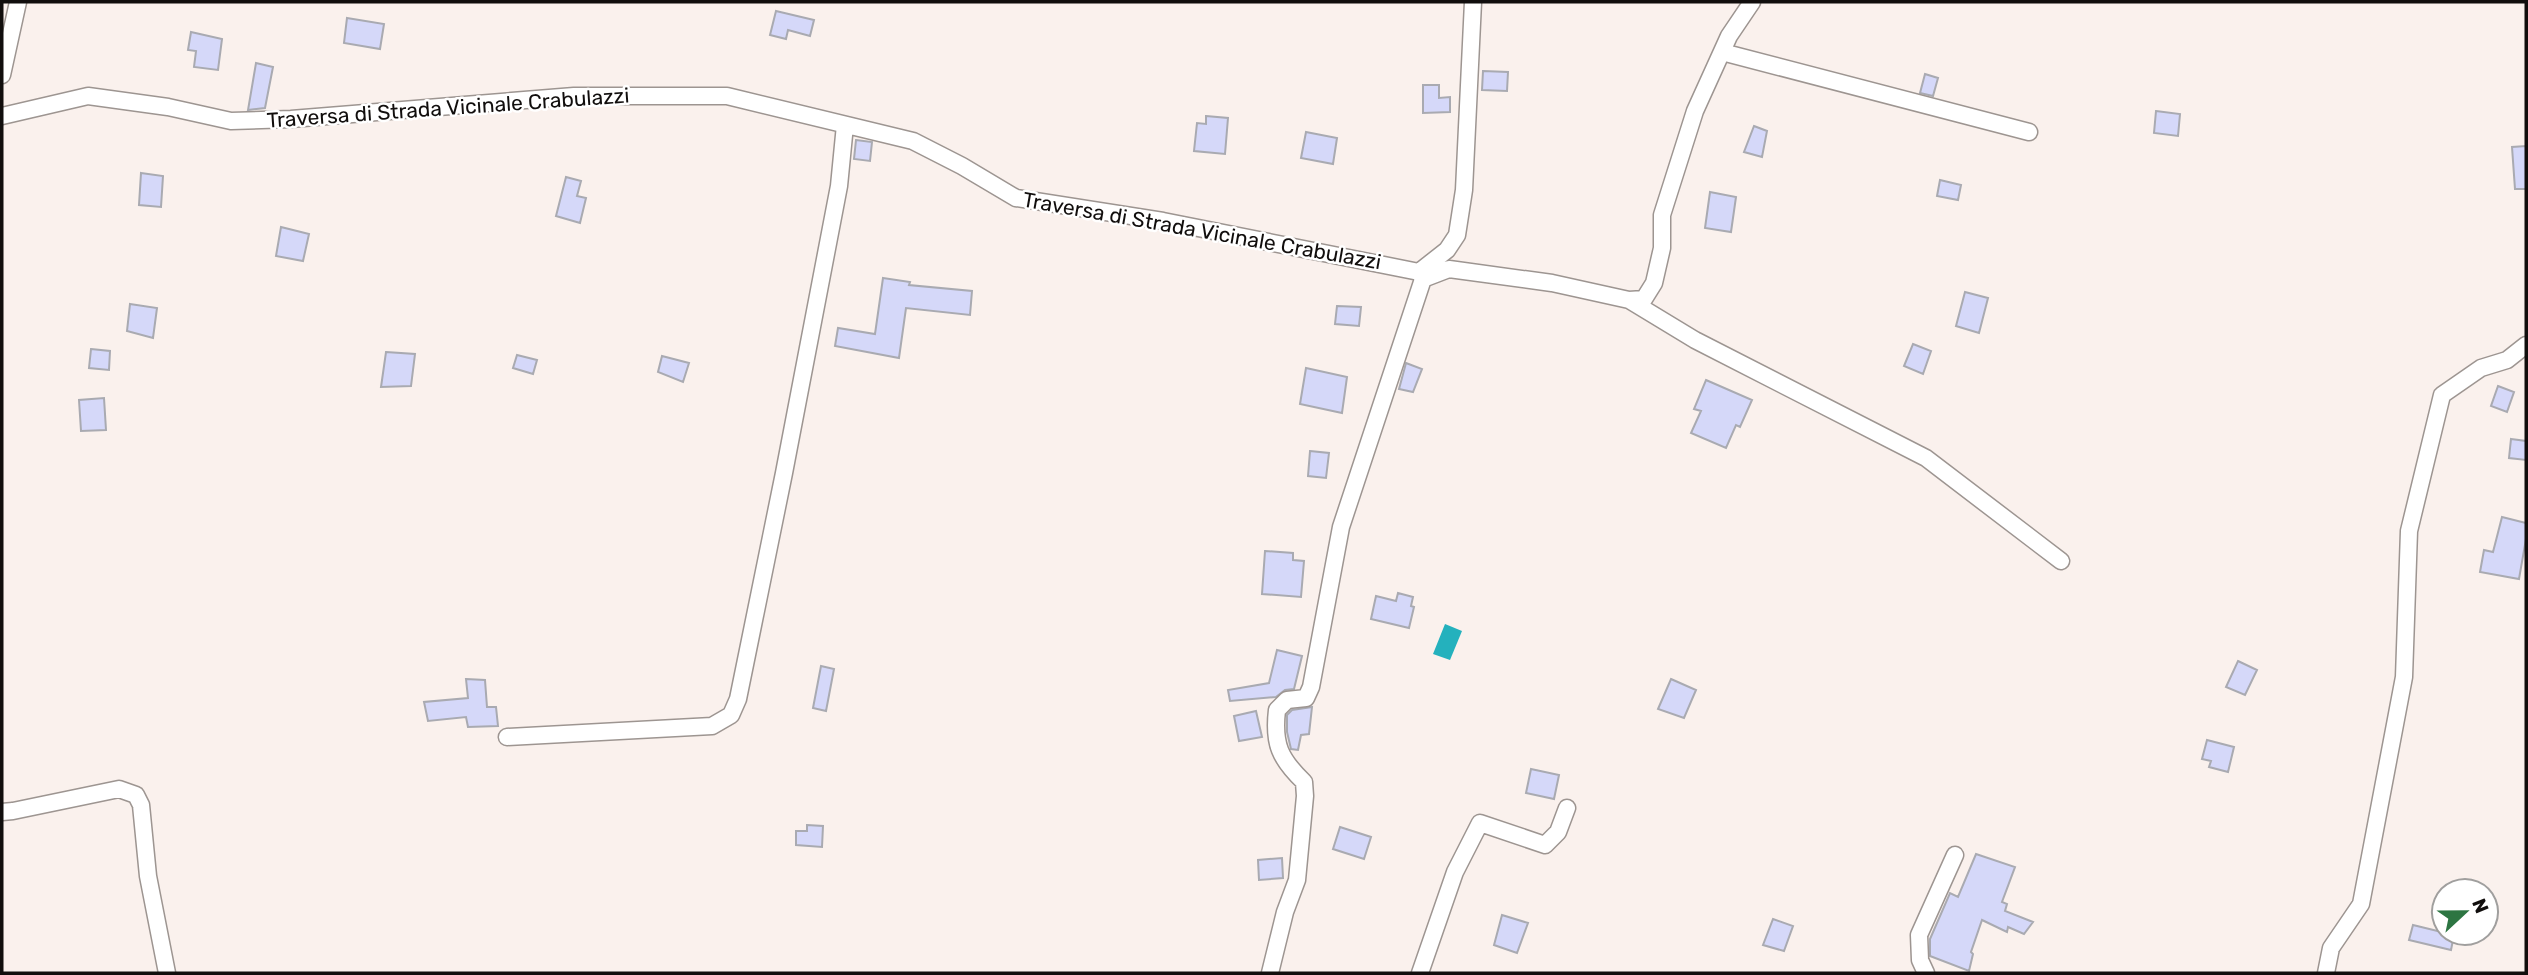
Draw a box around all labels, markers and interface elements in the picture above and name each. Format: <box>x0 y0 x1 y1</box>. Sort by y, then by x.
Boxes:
street label: Traversa di Strada Vicinale Crabulazzi <box>266 82 630 133</box>
street label: Traversa di Strada Vicinale Crabulazzi <box>1021 187 1383 274</box>
north arrow <box>2430 877 2500 947</box>
text: N <box>2467 895 2494 916</box>

